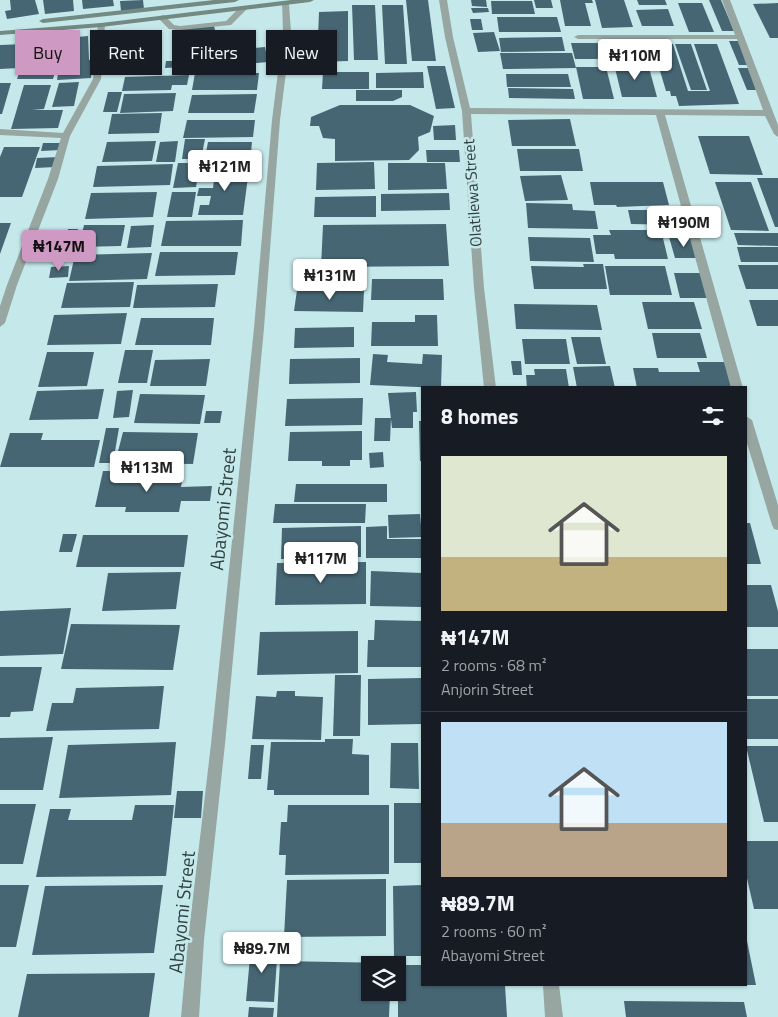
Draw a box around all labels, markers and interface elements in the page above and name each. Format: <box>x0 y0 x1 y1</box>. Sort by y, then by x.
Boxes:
chip: Buy <box>15 30 80 75</box>
chip: Rent <box>90 30 162 75</box>
chip: Filters <box>172 30 256 75</box>
chip: New <box>266 30 337 75</box>
pin: ₦110M <box>600 38 670 81</box>
text: ₦110M <box>609 43 661 67</box>
street label: Olatilewa Street <box>456 138 488 248</box>
pin: ₦121M <box>190 150 260 192</box>
text: ₦121M <box>199 154 251 178</box>
pin: ₦190M <box>649 206 719 248</box>
text: ₦190M <box>658 210 710 234</box>
pin: ₦147M <box>24 230 94 272</box>
text: ₦147M <box>33 234 85 258</box>
pin: ₦131M <box>295 258 365 301</box>
text: ₦131M <box>304 263 356 287</box>
text: 8 homes <box>441 400 518 432</box>
icon: filters <box>699 402 727 430</box>
street label: Abayomi Street <box>201 446 243 572</box>
pin: ₦113M <box>112 450 182 493</box>
text: ₦113M <box>121 455 173 479</box>
icon: home <box>539 489 629 579</box>
pin: ₦117M <box>286 542 356 584</box>
text: ₦117M <box>295 546 347 570</box>
text: ₦147M <box>441 621 509 653</box>
text: 2 rooms · 68 m² <box>441 653 546 677</box>
text: Anjorin Street <box>441 677 533 701</box>
icon: home <box>539 754 629 844</box>
street label: Abayomi Street <box>160 849 202 975</box>
text: ₦89.7M <box>441 887 515 919</box>
text: 2 rooms · 60 m² <box>441 919 546 943</box>
pin: ₦89.7M <box>221 932 303 974</box>
text: ₦89.7M <box>234 936 290 960</box>
text: Abayomi Street <box>441 943 545 967</box>
map controls <box>361 956 406 1001</box>
button: layers <box>361 956 406 1001</box>

